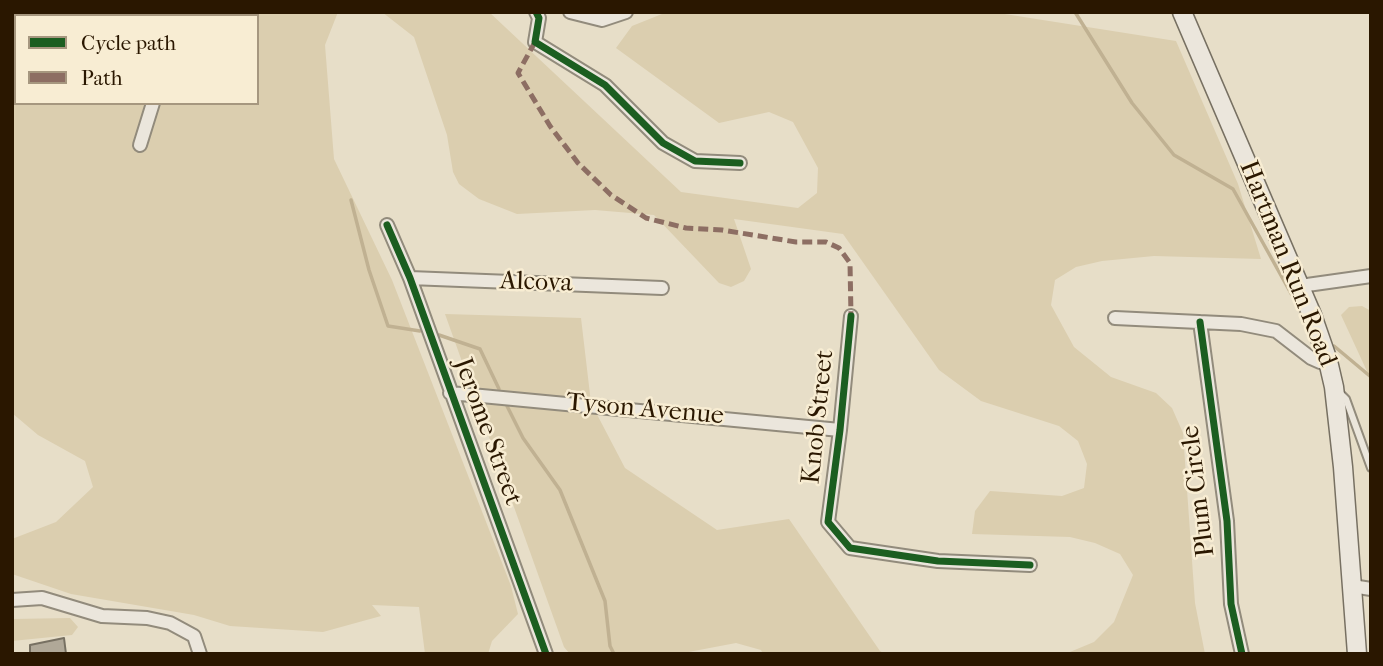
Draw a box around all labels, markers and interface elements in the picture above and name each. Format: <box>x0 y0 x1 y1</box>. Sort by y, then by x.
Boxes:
legend <box>14 14 259 105</box>
text: Cycle path <box>81 31 176 55</box>
text: Path <box>81 66 122 90</box>
street label: Hartman Run Road <box>1232 157 1342 371</box>
street label: Alcova <box>499 266 573 300</box>
street label: Knob Street <box>796 348 842 486</box>
street label: Jerome Street <box>446 354 528 510</box>
street label: Tyson Avenue <box>565 388 725 432</box>
street label: Plum Circle <box>1175 424 1223 558</box>

